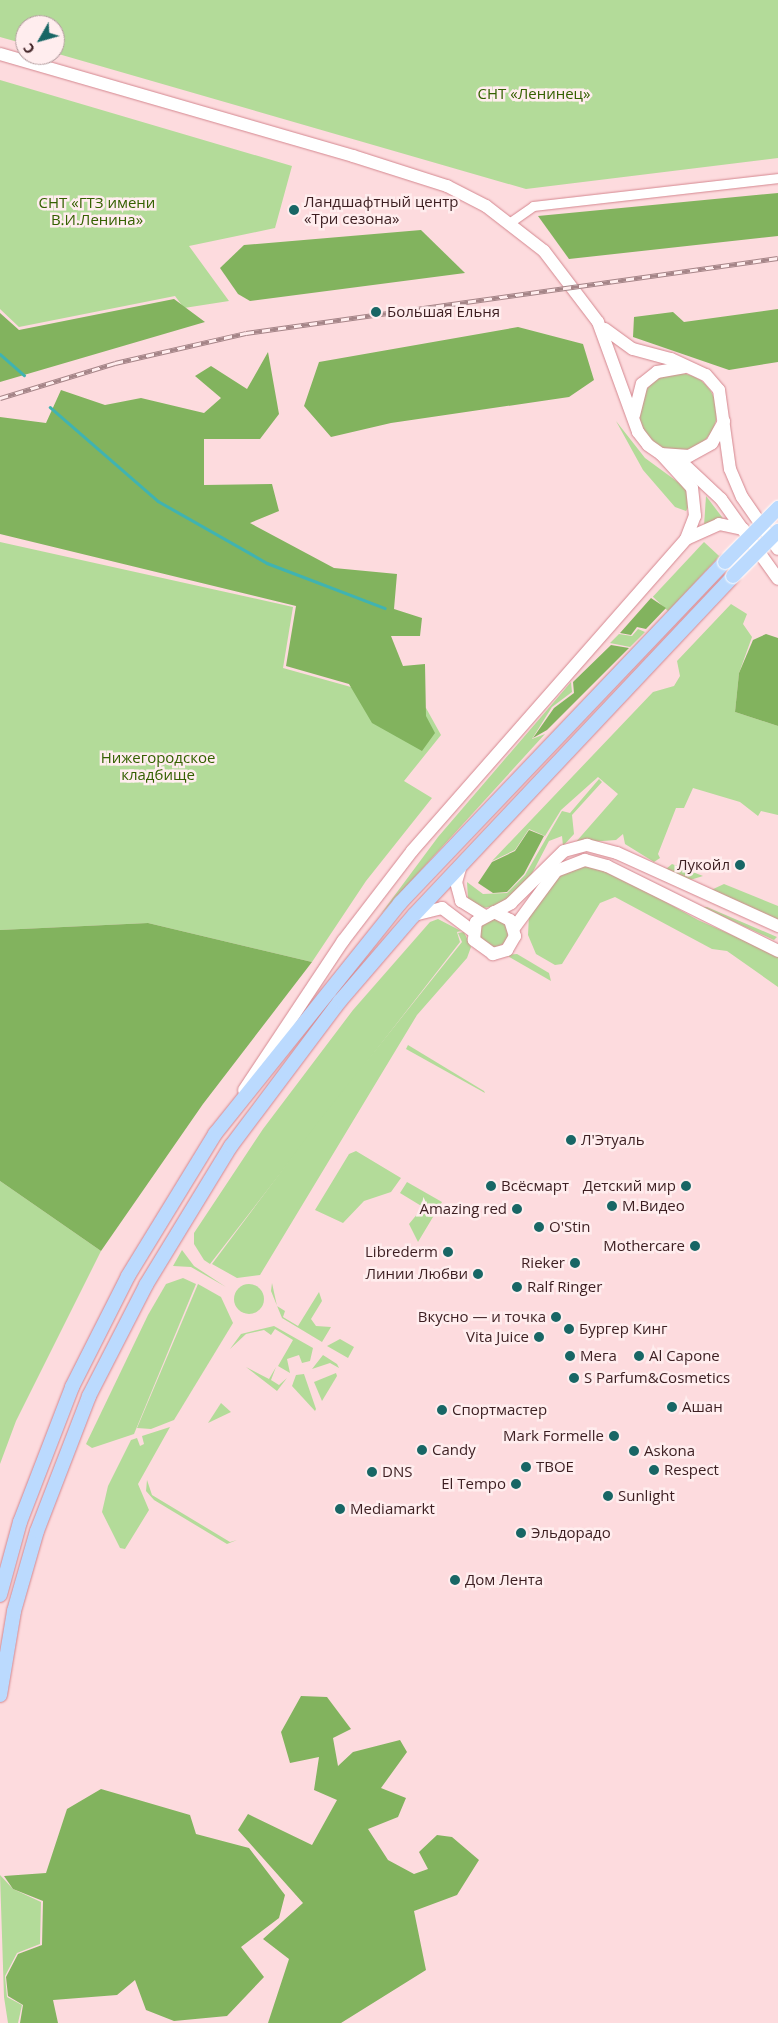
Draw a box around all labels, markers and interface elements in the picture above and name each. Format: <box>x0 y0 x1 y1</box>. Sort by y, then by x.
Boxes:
north arrow <box>15 15 65 65</box>
text: С <box>18 40 39 58</box>
park label: СНТ «Ленинец» <box>478 85 590 103</box>
place label: Ландшафтный центр «Три сезона» <box>304 192 458 227</box>
park label: СНТ «ГТЗ имени В.И.Ленина» <box>39 193 155 228</box>
marker: Ландшафтный центр «Три сезона» <box>288 204 300 216</box>
place label: Большая Ельня <box>387 303 500 321</box>
marker: Большая Ельня <box>369 305 383 319</box>
park label: Нижегородское кладбище <box>101 748 215 783</box>
place label: Лукойл <box>677 856 730 874</box>
marker: Лукойл <box>734 859 746 871</box>
place label: Л'Этуаль <box>581 1131 645 1149</box>
marker: Л'Этуаль <box>565 1134 577 1146</box>
place label: Всёсмарт <box>501 1177 569 1195</box>
place label: Детский мир <box>583 1177 676 1195</box>
marker: Всёсмарт <box>485 1180 497 1192</box>
marker: Детский мир <box>680 1180 692 1192</box>
place label: М.Видео <box>622 1197 685 1215</box>
place label: Amazing red <box>420 1200 507 1218</box>
marker: М.Видео <box>606 1200 618 1212</box>
marker: Amazing red <box>511 1203 523 1215</box>
place label: O'Stin <box>549 1218 591 1236</box>
marker: O'Stin <box>533 1221 545 1233</box>
place label: Mothercare <box>603 1237 685 1255</box>
marker: Mothercare <box>689 1240 701 1252</box>
place label: Librederm <box>365 1243 438 1261</box>
marker: Librederm <box>442 1246 454 1258</box>
place label: Rieker <box>521 1254 565 1272</box>
marker: Rieker <box>569 1257 581 1269</box>
place label: Линии Любви <box>365 1265 468 1283</box>
marker: Линии Любви <box>472 1268 484 1280</box>
place label: Ralf Ringer <box>527 1278 602 1296</box>
marker: Ralf Ringer <box>511 1281 523 1293</box>
place label: Вкусно — и точка <box>418 1308 546 1326</box>
marker: Вкусно — и точка <box>550 1311 562 1323</box>
place label: Бургер Кинг <box>579 1320 667 1338</box>
marker: Бургер Кинг <box>563 1323 575 1335</box>
place label: Vita Juice <box>466 1328 529 1346</box>
marker: Vita Juice <box>533 1331 545 1343</box>
place label: Мега <box>580 1347 617 1365</box>
place label: Al Capone <box>649 1347 720 1365</box>
marker: Мега <box>564 1350 576 1362</box>
marker: Al Capone <box>633 1350 645 1362</box>
place label: S Parfum&Cosmetics <box>584 1369 730 1387</box>
marker: S Parfum&Cosmetics <box>568 1372 580 1384</box>
place label: Ашан <box>682 1398 723 1416</box>
place label: Спортмастер <box>452 1401 547 1419</box>
marker: Ашан <box>666 1401 678 1413</box>
marker: Спортмастер <box>436 1404 448 1416</box>
place label: Mark Formelle <box>503 1427 604 1445</box>
marker: Mark Formelle <box>608 1430 620 1442</box>
place label: Candy <box>432 1441 476 1459</box>
place label: Askona <box>644 1442 695 1460</box>
marker: Candy <box>416 1444 428 1456</box>
marker: Askona <box>628 1445 640 1457</box>
place label: ТВОЕ <box>536 1458 574 1476</box>
marker: ТВОЕ <box>520 1461 532 1473</box>
place label: Respect <box>664 1461 719 1479</box>
place label: DNS <box>382 1463 412 1481</box>
marker: Respect <box>648 1464 660 1476</box>
marker: DNS <box>366 1466 378 1478</box>
place label: El Tempo <box>441 1475 506 1493</box>
marker: El Tempo <box>510 1478 522 1490</box>
place label: Sunlight <box>618 1487 675 1505</box>
marker: Sunlight <box>602 1490 614 1502</box>
place label: Mediamarkt <box>350 1500 435 1518</box>
marker: Mediamarkt <box>334 1503 346 1515</box>
place label: Эльдорадо <box>531 1524 611 1542</box>
marker: Эльдорадо <box>515 1527 527 1539</box>
place label: Дом Лента <box>465 1571 543 1589</box>
marker: Дом Лента <box>449 1574 461 1586</box>

